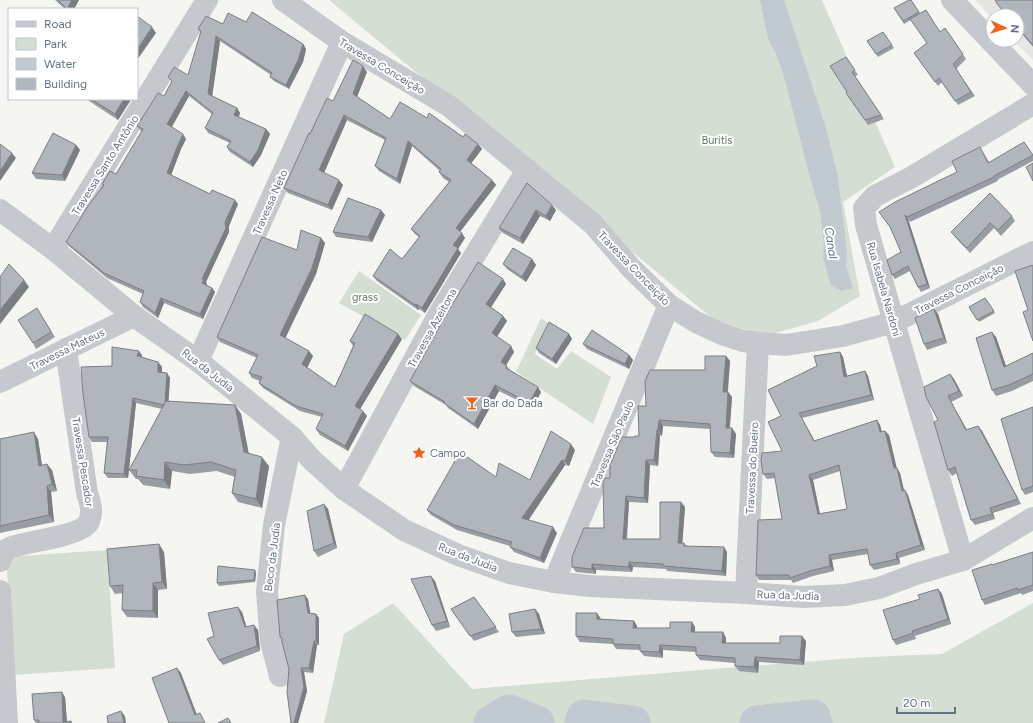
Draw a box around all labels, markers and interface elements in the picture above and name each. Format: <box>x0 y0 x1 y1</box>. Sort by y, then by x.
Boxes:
legend <box>8 8 138 100</box>
north arrow <box>985 8 1025 48</box>
text: Road <box>44 17 72 31</box>
text: N <box>1008 24 1021 33</box>
street label: Travessa Conceição <box>336 36 427 97</box>
text: Park <box>44 37 67 51</box>
text: Water <box>44 57 76 71</box>
text: Building <box>44 77 87 91</box>
street label: Travessa Santo Antônio <box>69 113 142 218</box>
park label: Buritis <box>702 134 732 147</box>
street label: Travessa Neto <box>250 168 291 237</box>
water label: Canal <box>822 226 840 260</box>
street label: Travessa Conceição <box>595 229 672 308</box>
street label: Rua Isabela Nardoni <box>864 240 903 338</box>
street label: Travessa Conceição <box>913 261 1006 317</box>
street label: Travessa Azeitona <box>405 286 460 370</box>
park label: grass <box>352 291 378 304</box>
street label: Travessa Mateus <box>28 326 107 373</box>
street label: Rua da Judia <box>179 346 236 395</box>
bar icon: Bar do Dada <box>464 395 480 411</box>
place label: Bar do Dada <box>483 397 543 410</box>
street label: Travessa São Paulo <box>588 399 637 490</box>
street label: Travessa Pescador <box>69 416 96 508</box>
street label: Travessa do Bueiro <box>744 422 761 514</box>
place icon: Campo <box>411 445 427 461</box>
place label: Campo <box>430 447 466 460</box>
street label: Beco da Judia <box>262 522 283 592</box>
street label: Rua da Judia <box>436 540 499 575</box>
street label: Rua da Judia <box>757 588 819 603</box>
scale bar <box>897 689 955 715</box>
text: 20 m <box>903 696 931 710</box>

